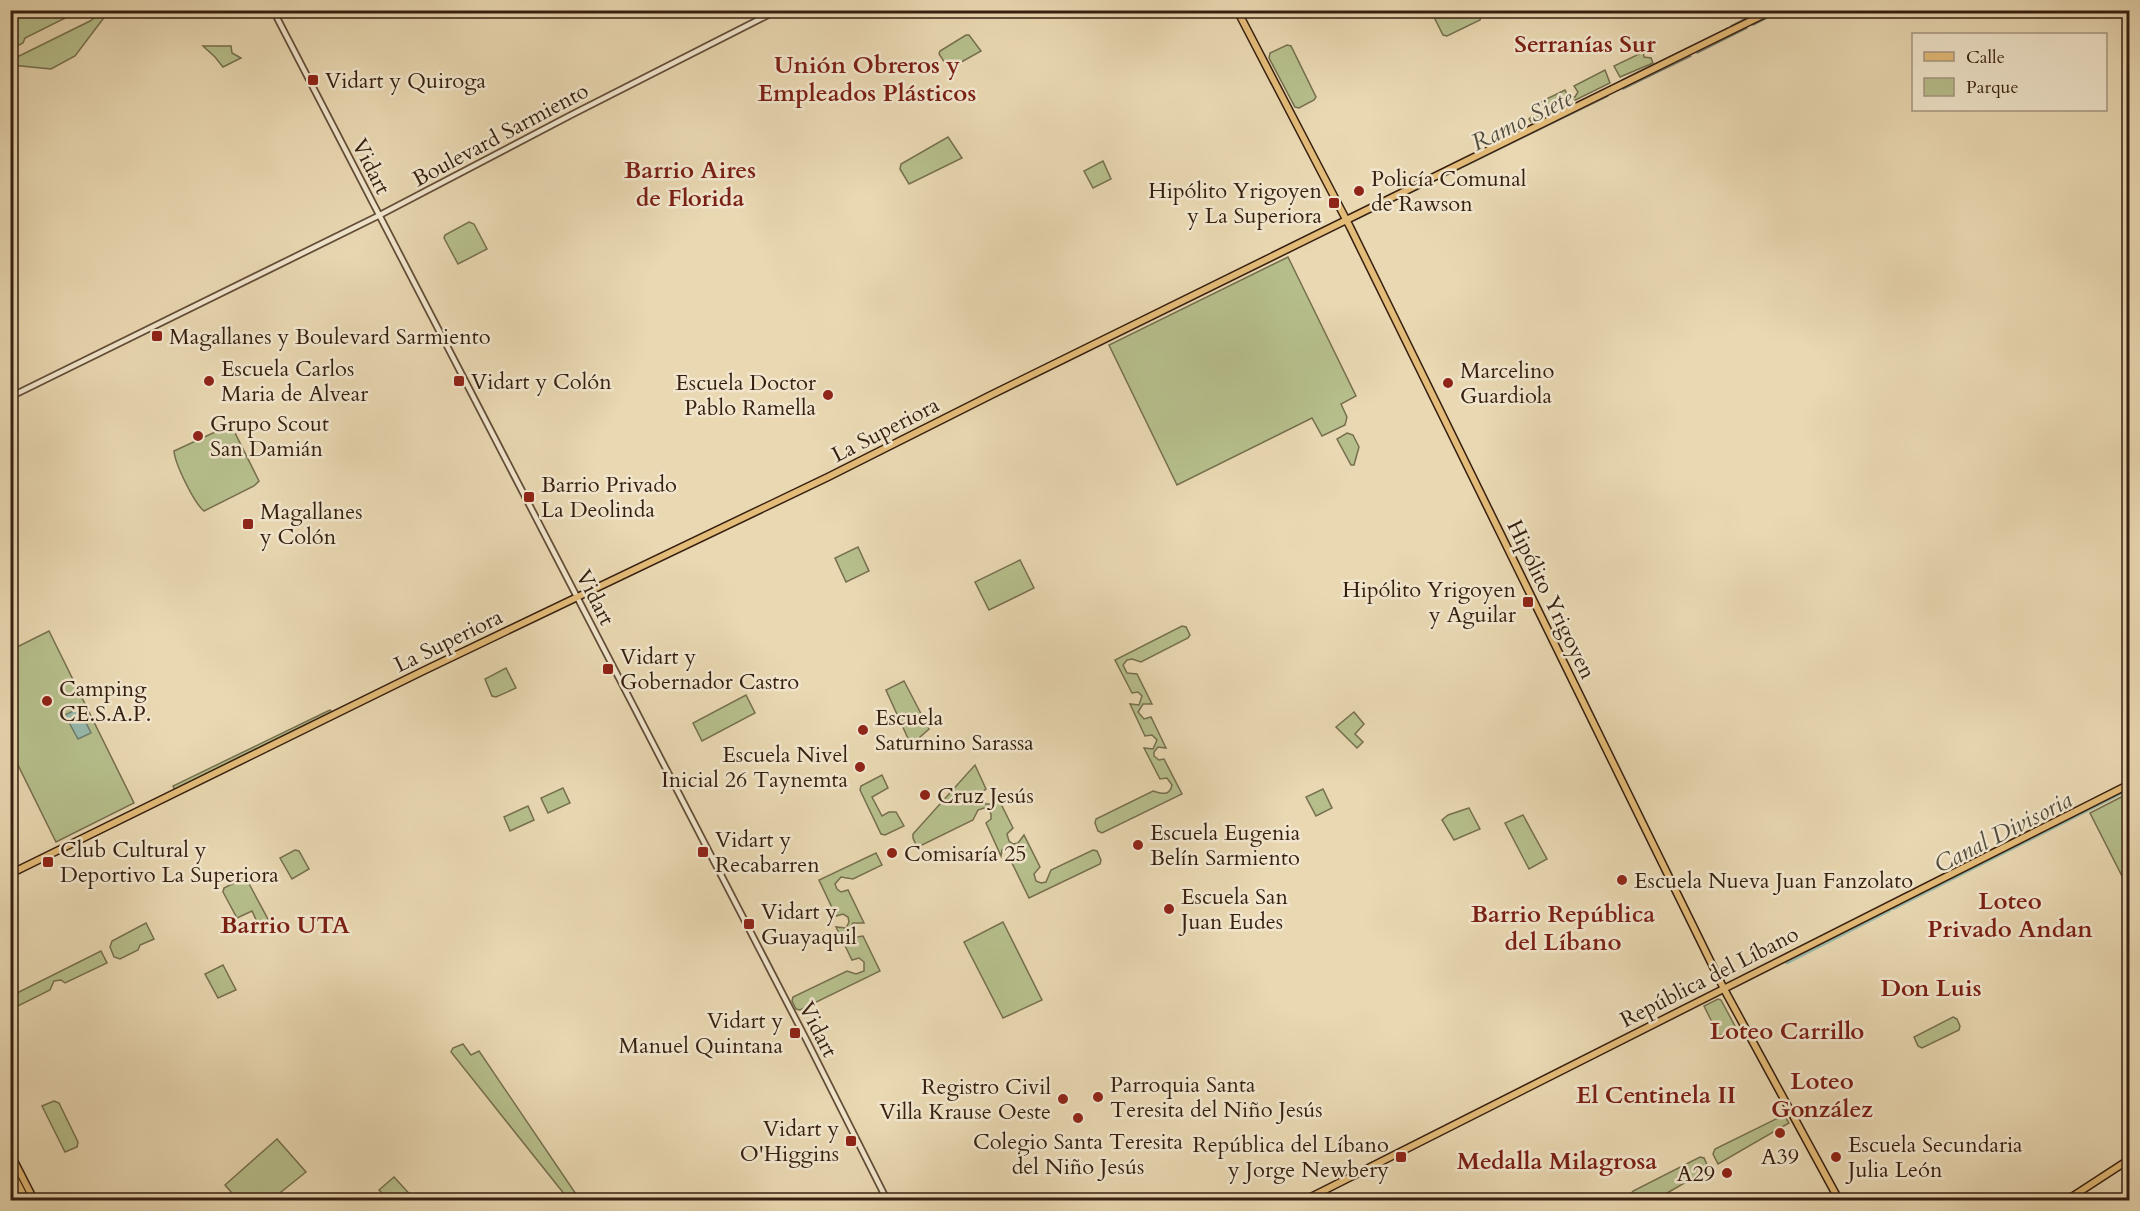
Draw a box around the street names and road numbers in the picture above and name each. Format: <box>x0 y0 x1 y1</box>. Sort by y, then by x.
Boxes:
street label: Boulevard Sarmiento <box>407 76 594 194</box>
street label: Vidart <box>344 134 398 199</box>
street label: La Superiora <box>826 390 945 470</box>
street label: Hipólito Yrigoyen <box>1500 515 1603 685</box>
street label: Vidart <box>568 565 622 630</box>
street label: La Superiora <box>389 602 508 680</box>
street label: República del Líbano <box>1615 919 1804 1035</box>
street label: Vidart <box>791 997 845 1062</box>

